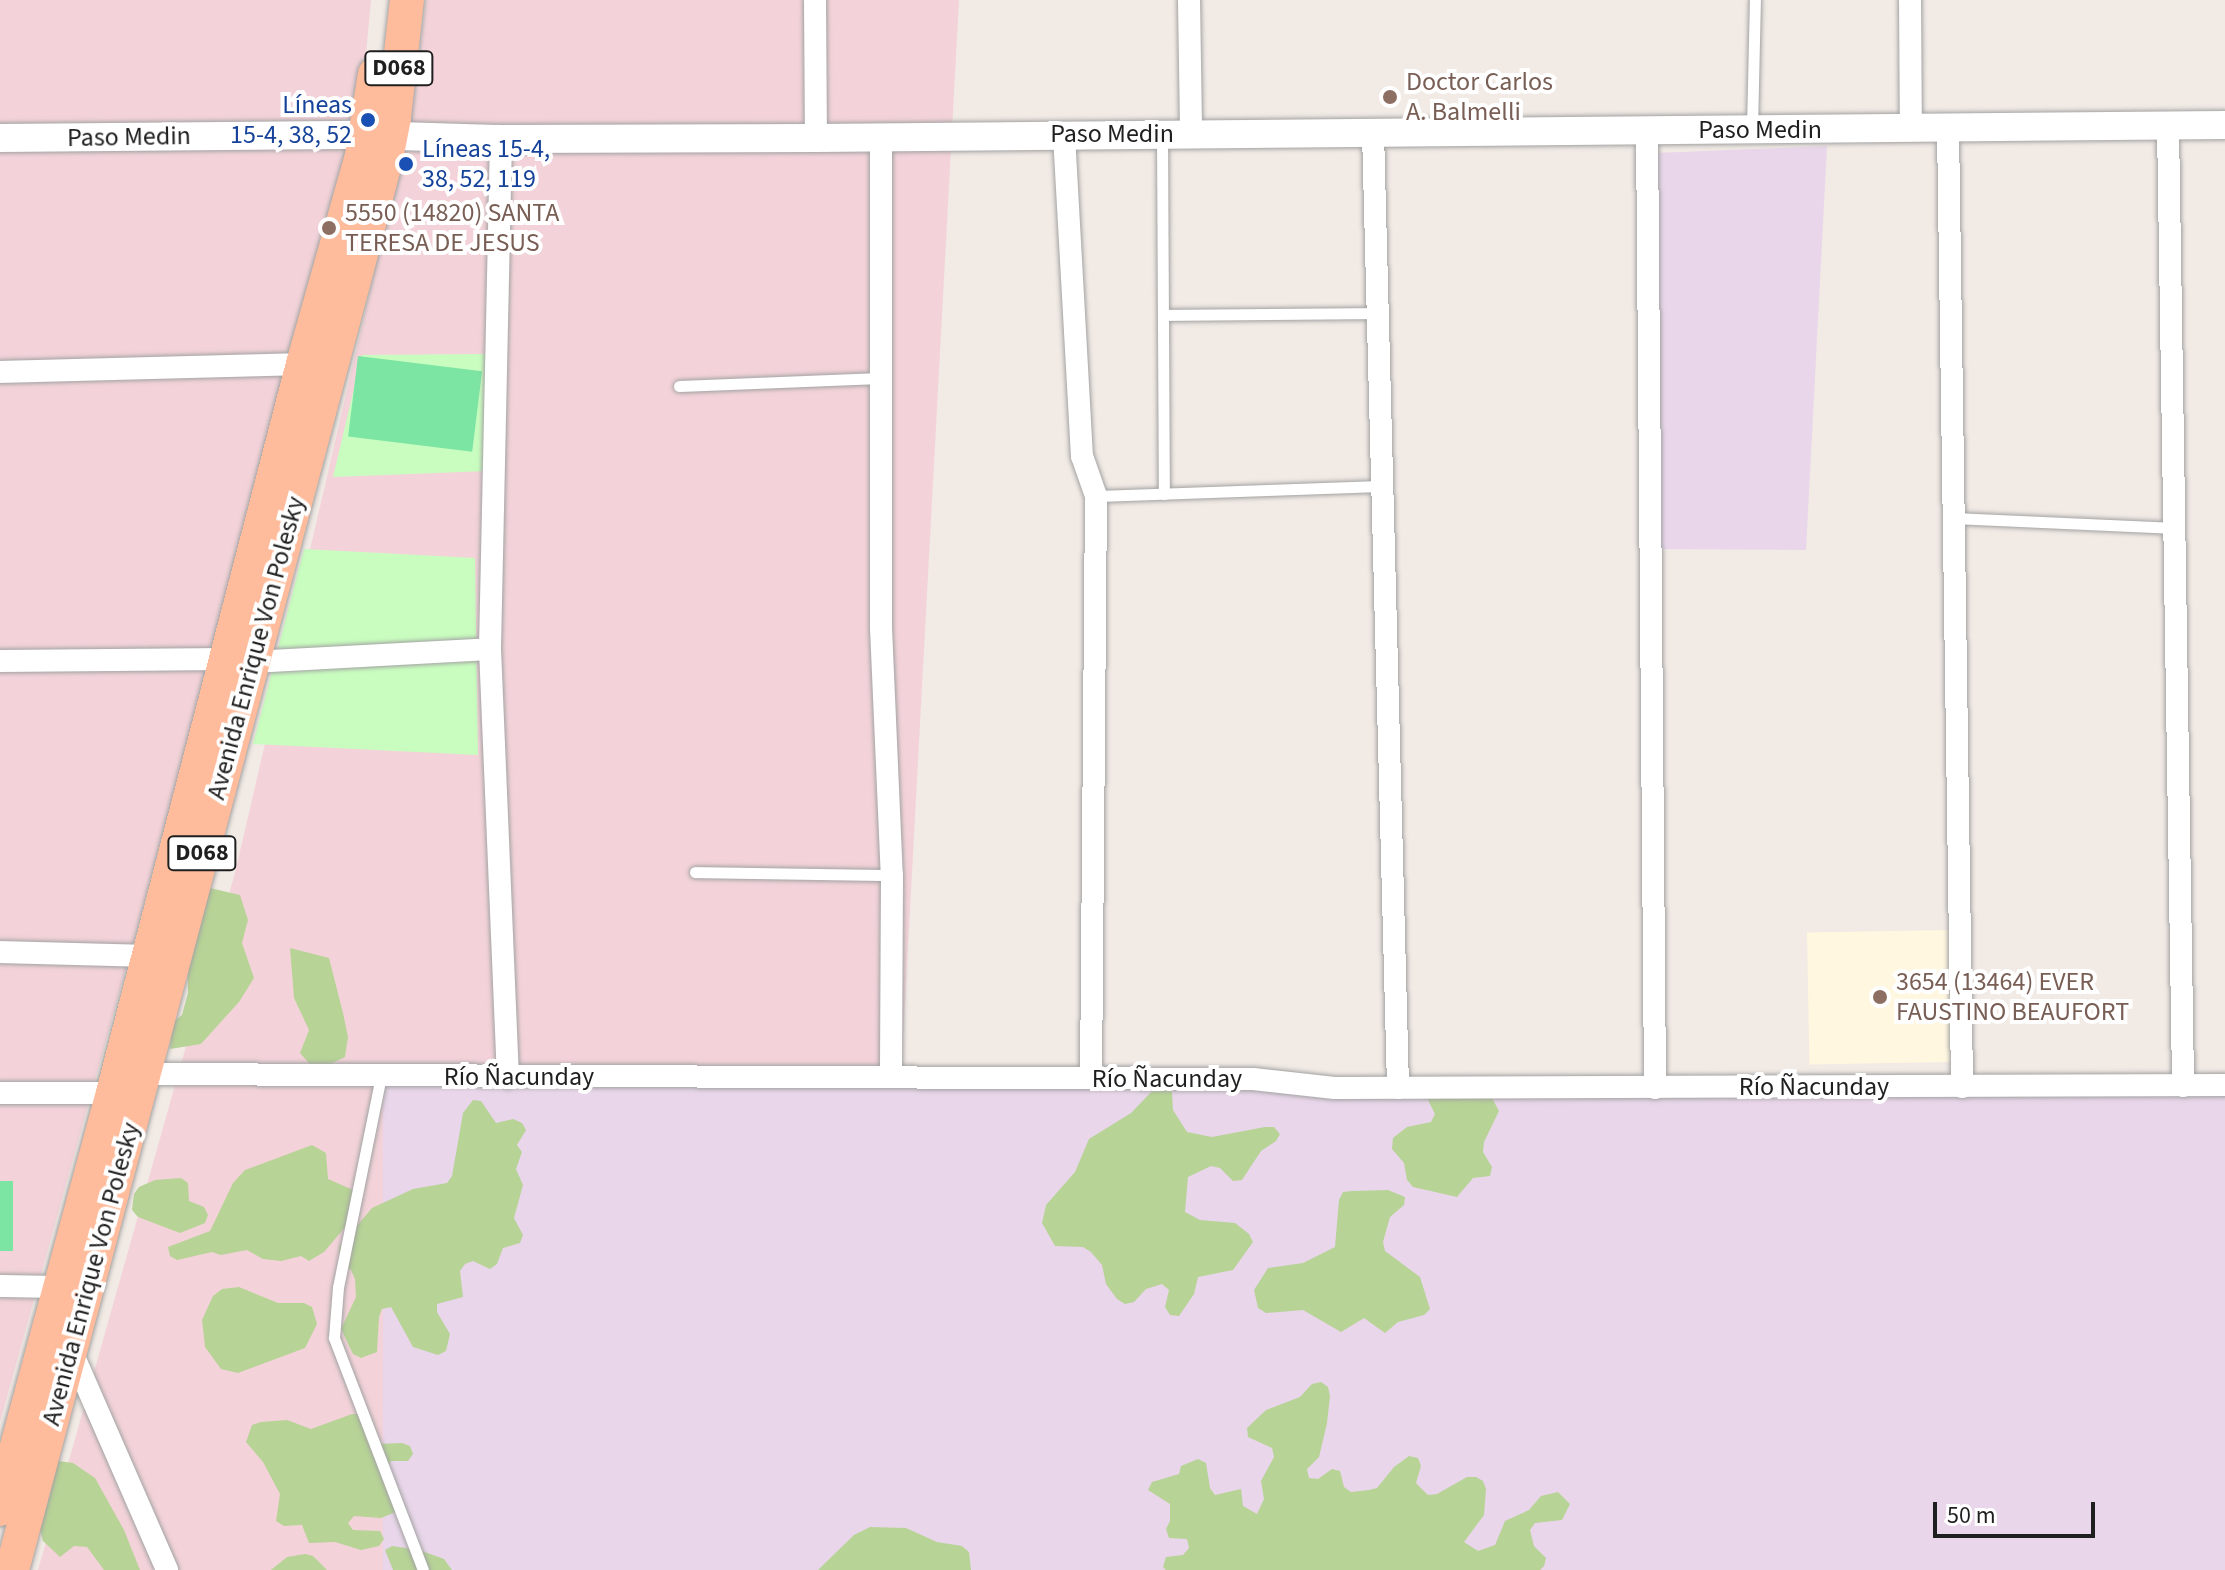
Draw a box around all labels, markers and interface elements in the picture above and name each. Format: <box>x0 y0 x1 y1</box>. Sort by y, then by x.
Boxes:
road number: D068 <box>363 48 435 88</box>
place label: Doctor Carlos A. Balmelli <box>1406 66 1553 128</box>
marker: Doctor Carlos A. Balmelli <box>1381 88 1399 106</box>
place label: Líneas 15-4, 38, 52 <box>230 89 352 150</box>
marker: Líneas 15-4, 38, 52 <box>359 111 377 129</box>
street label: Paso Medin <box>1698 114 1822 146</box>
street label: Paso Medin <box>1050 118 1174 150</box>
street label: Paso Medin <box>67 120 191 154</box>
place label: Líneas 15-4, 38, 52, 119 <box>422 133 550 194</box>
marker: Líneas 15-4, 38, 52, 119 <box>397 155 415 173</box>
place label: 5550 (14820) SANTA TERESA DE JESUS <box>345 197 559 258</box>
marker: 5550 (14820) SANTA TERESA DE JESUS <box>320 219 338 237</box>
street label: Avenida Enrique Von Polesky <box>201 493 311 803</box>
road number: D068 <box>166 833 238 873</box>
place label: 3654 (13464) EVER FAUSTINO BEAUFORT <box>1896 966 2129 1028</box>
marker: 3654 (13464) EVER FAUSTINO BEAUFORT <box>1871 988 1889 1006</box>
street label: Río Ñacunday <box>444 1061 594 1093</box>
street label: Río Ñacunday <box>1092 1063 1242 1095</box>
street label: Río Ñacunday <box>1739 1071 1889 1103</box>
street label: Avenida Enrique Von Polesky <box>36 1119 146 1429</box>
scale bar <box>1937 1486 2099 1536</box>
text: 50 m <box>1947 1498 1996 1533</box>

